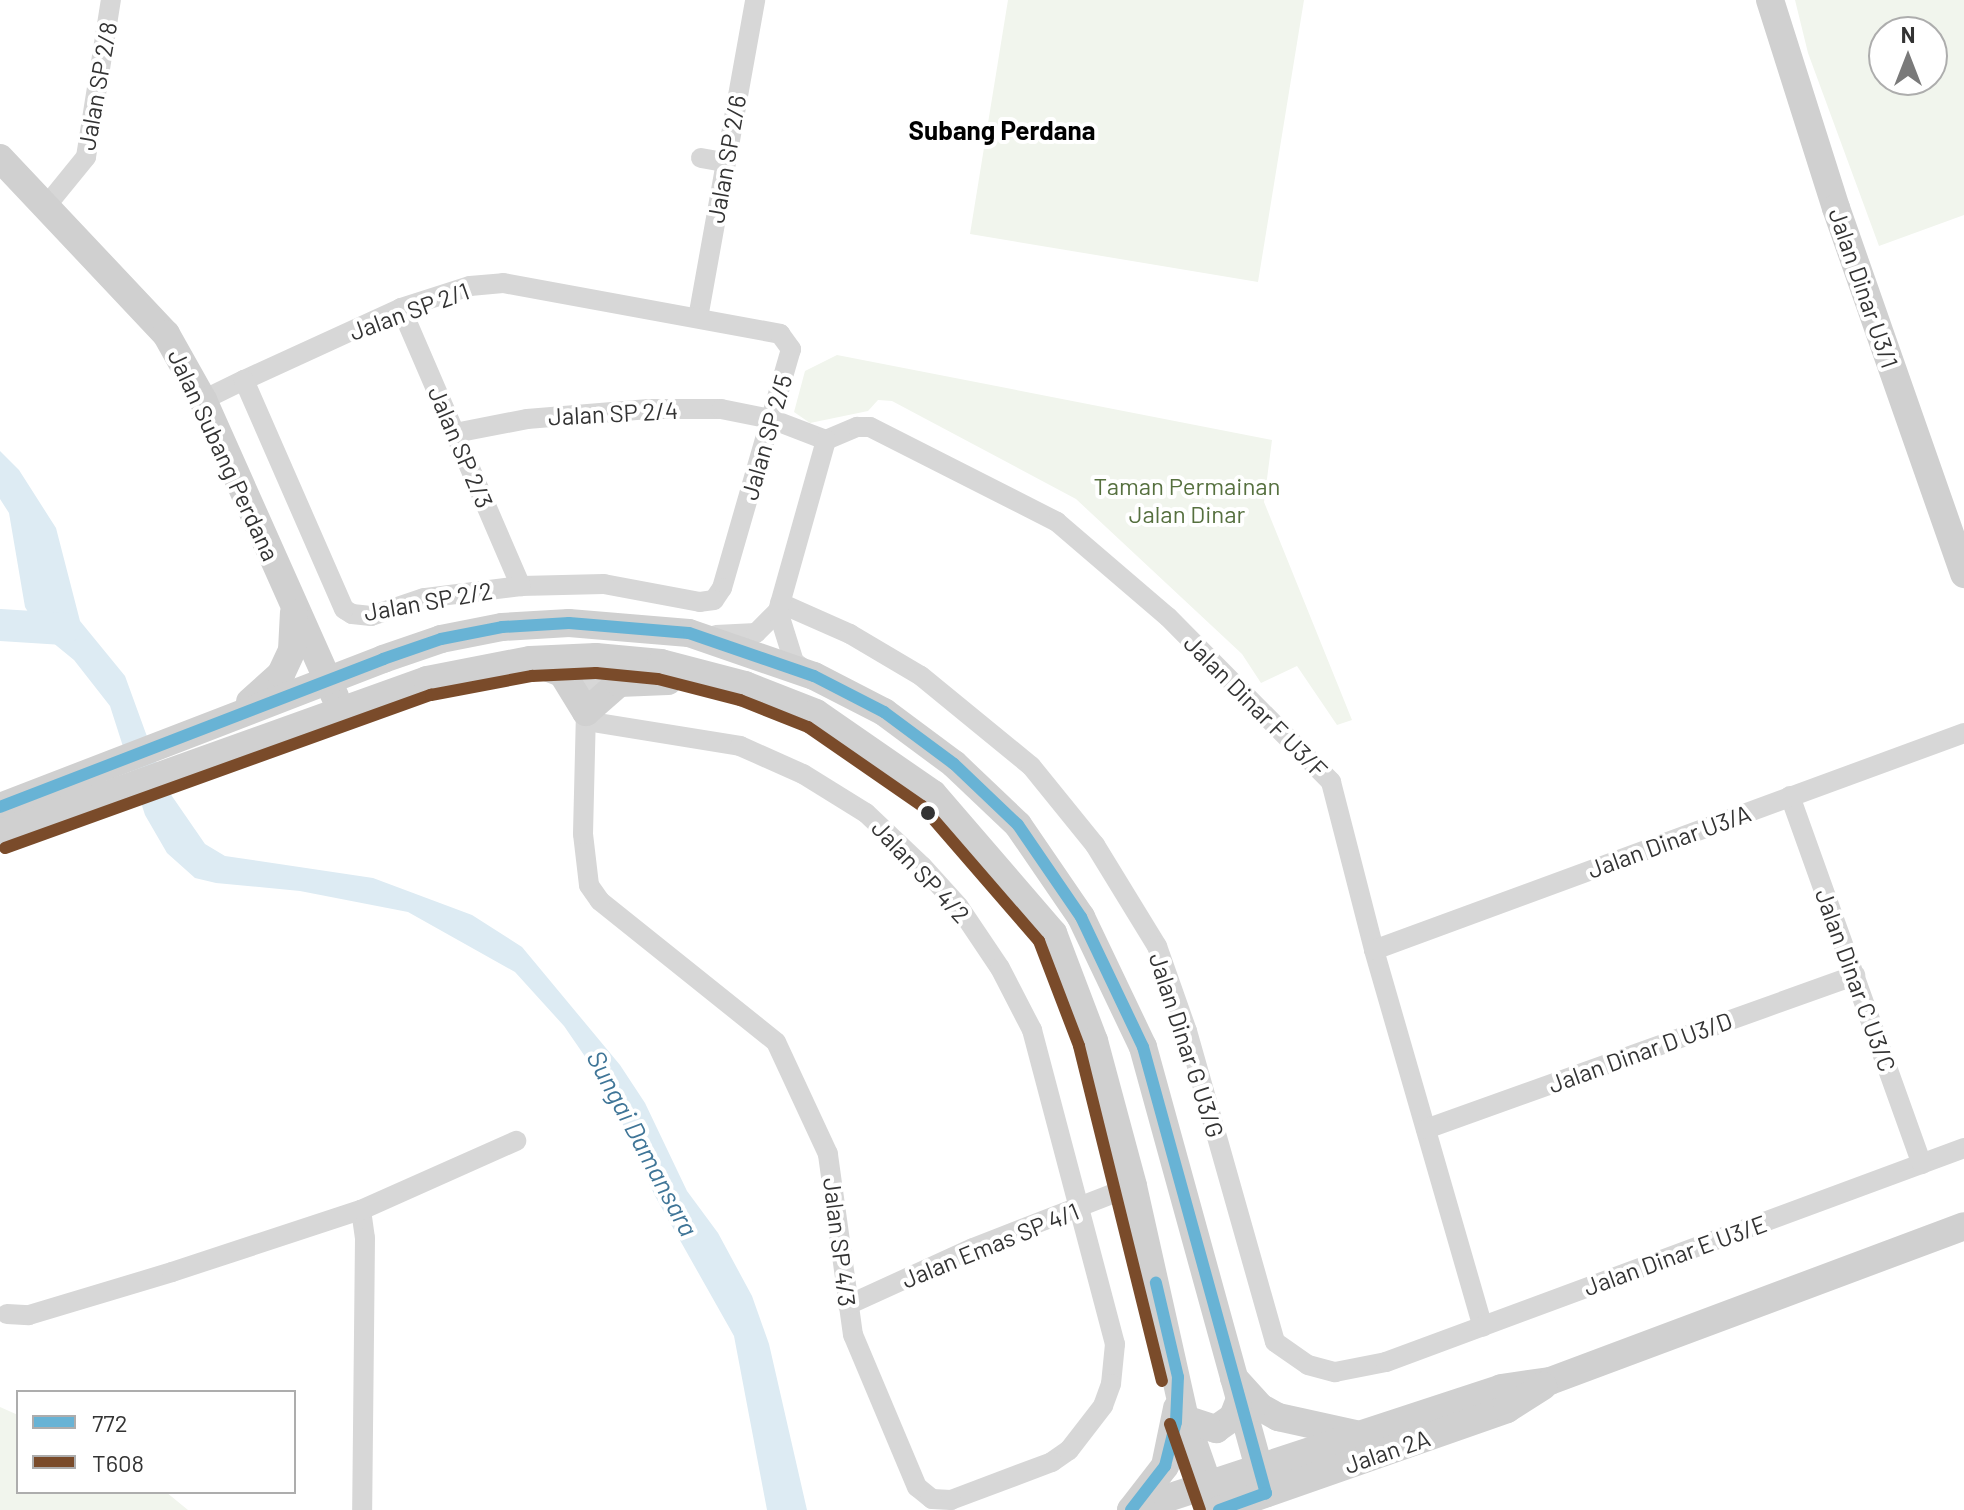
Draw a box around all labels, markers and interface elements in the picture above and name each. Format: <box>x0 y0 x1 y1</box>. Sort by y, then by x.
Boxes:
north arrow <box>1868 16 1948 96</box>
street label: Jalan SP 2/8 <box>72 20 122 152</box>
text: N <box>1901 21 1915 47</box>
street label: Jalan SP 2/6 <box>701 93 751 225</box>
district label: Subang Perdana <box>909 114 1095 146</box>
street label: Jalan Dinar U3/1 <box>1823 204 1905 372</box>
street label: Jalan SP 2/1 <box>345 276 473 346</box>
street label: Jalan Subang Perdana <box>162 345 286 565</box>
street label: Jalan SP 2/5 <box>734 371 798 503</box>
street label: Jalan SP 2/3 <box>422 382 500 512</box>
street label: Jalan SP 2/4 <box>547 395 679 431</box>
park label: Taman Permainan Jalan Dinar <box>1093 472 1281 528</box>
street label: Jalan SP 2/2 <box>361 576 495 626</box>
street label: Jalan Dinar F U3/F <box>1178 628 1334 784</box>
street label: Jalan Dinar U3/A <box>1584 798 1754 884</box>
unlabelled marker <box>920 805 936 821</box>
street label: Jalan SP 4/2 <box>866 814 976 928</box>
street label: Jalan Dinar C U3/C <box>1810 885 1902 1075</box>
street label: Jalan Dinar G U3/G <box>1144 949 1230 1141</box>
street label: Jalan Dinar D U3/D <box>1544 1005 1736 1099</box>
water label: Sungai Damansara <box>581 1045 705 1241</box>
street label: Jalan SP 4/3 <box>818 1176 862 1308</box>
street label: Jalan Emas SP 4/1 <box>897 1196 1083 1294</box>
street label: Jalan Dinar E U3/E <box>1580 1209 1770 1301</box>
legend <box>16 1390 296 1494</box>
text: 772 <box>92 1408 128 1437</box>
street label: Jalan 2A <box>1340 1423 1434 1479</box>
text: T608 <box>92 1448 144 1477</box>

